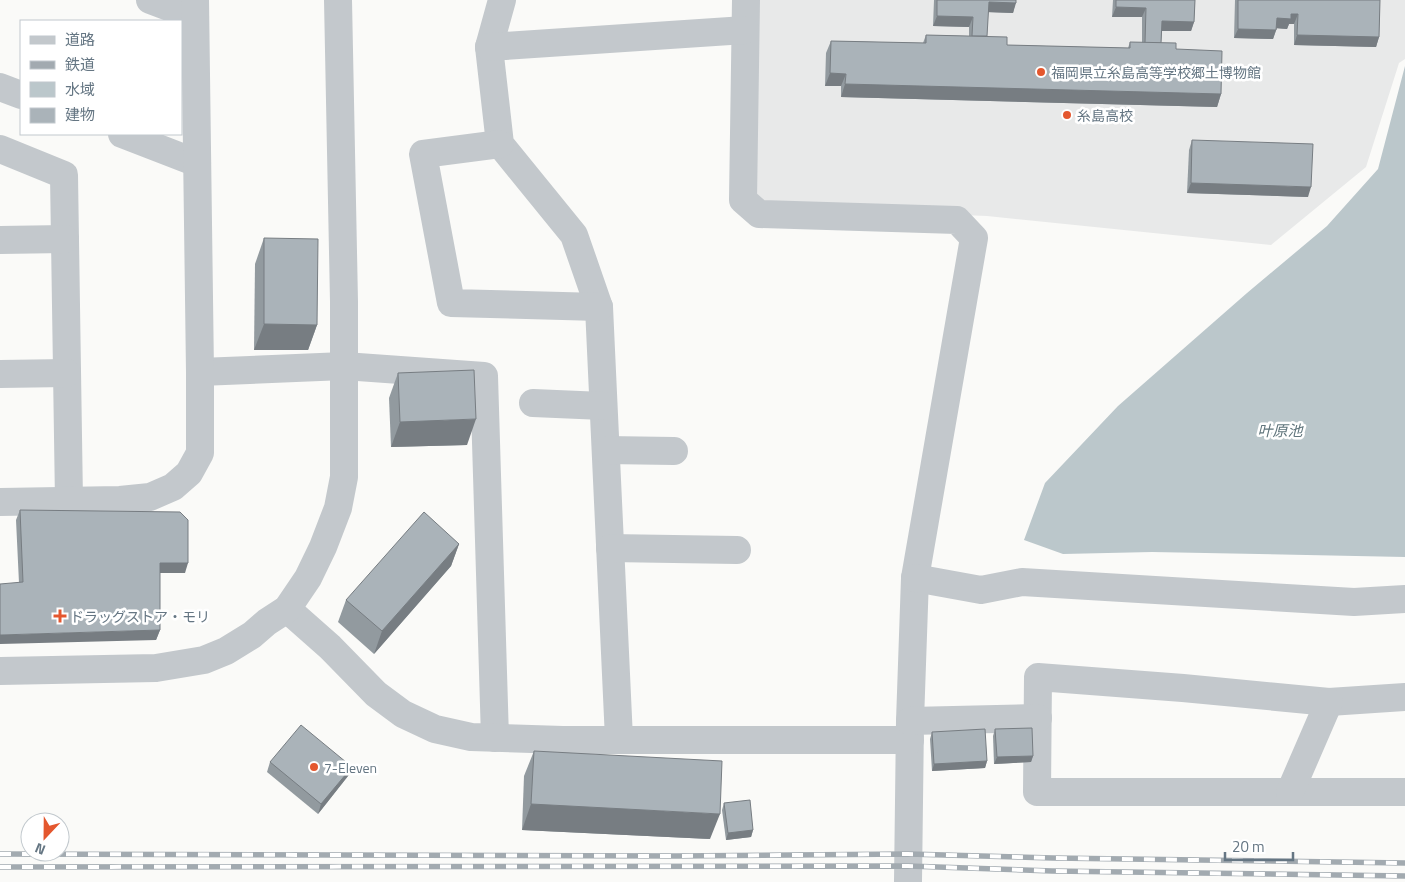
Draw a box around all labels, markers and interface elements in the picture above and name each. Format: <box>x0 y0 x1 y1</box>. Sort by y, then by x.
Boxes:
legend <box>20 20 182 135</box>
text: 道路 <box>65 28 95 51</box>
text: 鉄道 <box>65 53 95 76</box>
place label: 福岡県立糸島高等学校郷土博物館 <box>1051 62 1261 83</box>
marker: 福岡県立糸島高等学校郷土博物館 <box>1035 66 1047 78</box>
text: 水域 <box>65 78 95 101</box>
text: 建物 <box>65 103 95 126</box>
place label: 糸島高校 <box>1077 105 1133 126</box>
marker: 糸島高校 <box>1061 109 1073 121</box>
water label: 叶原池 <box>1257 419 1304 442</box>
place label: ドラッグストア・モリ <box>70 606 210 627</box>
marker: ドラッグストア・モリ <box>54 610 66 622</box>
place label: 7-Eleven <box>324 757 377 778</box>
marker: 7-Eleven <box>308 761 320 773</box>
north arrow <box>20 812 70 862</box>
scale bar <box>1225 830 1292 862</box>
text: 20 m <box>1232 835 1265 858</box>
text: N <box>32 838 48 861</box>

